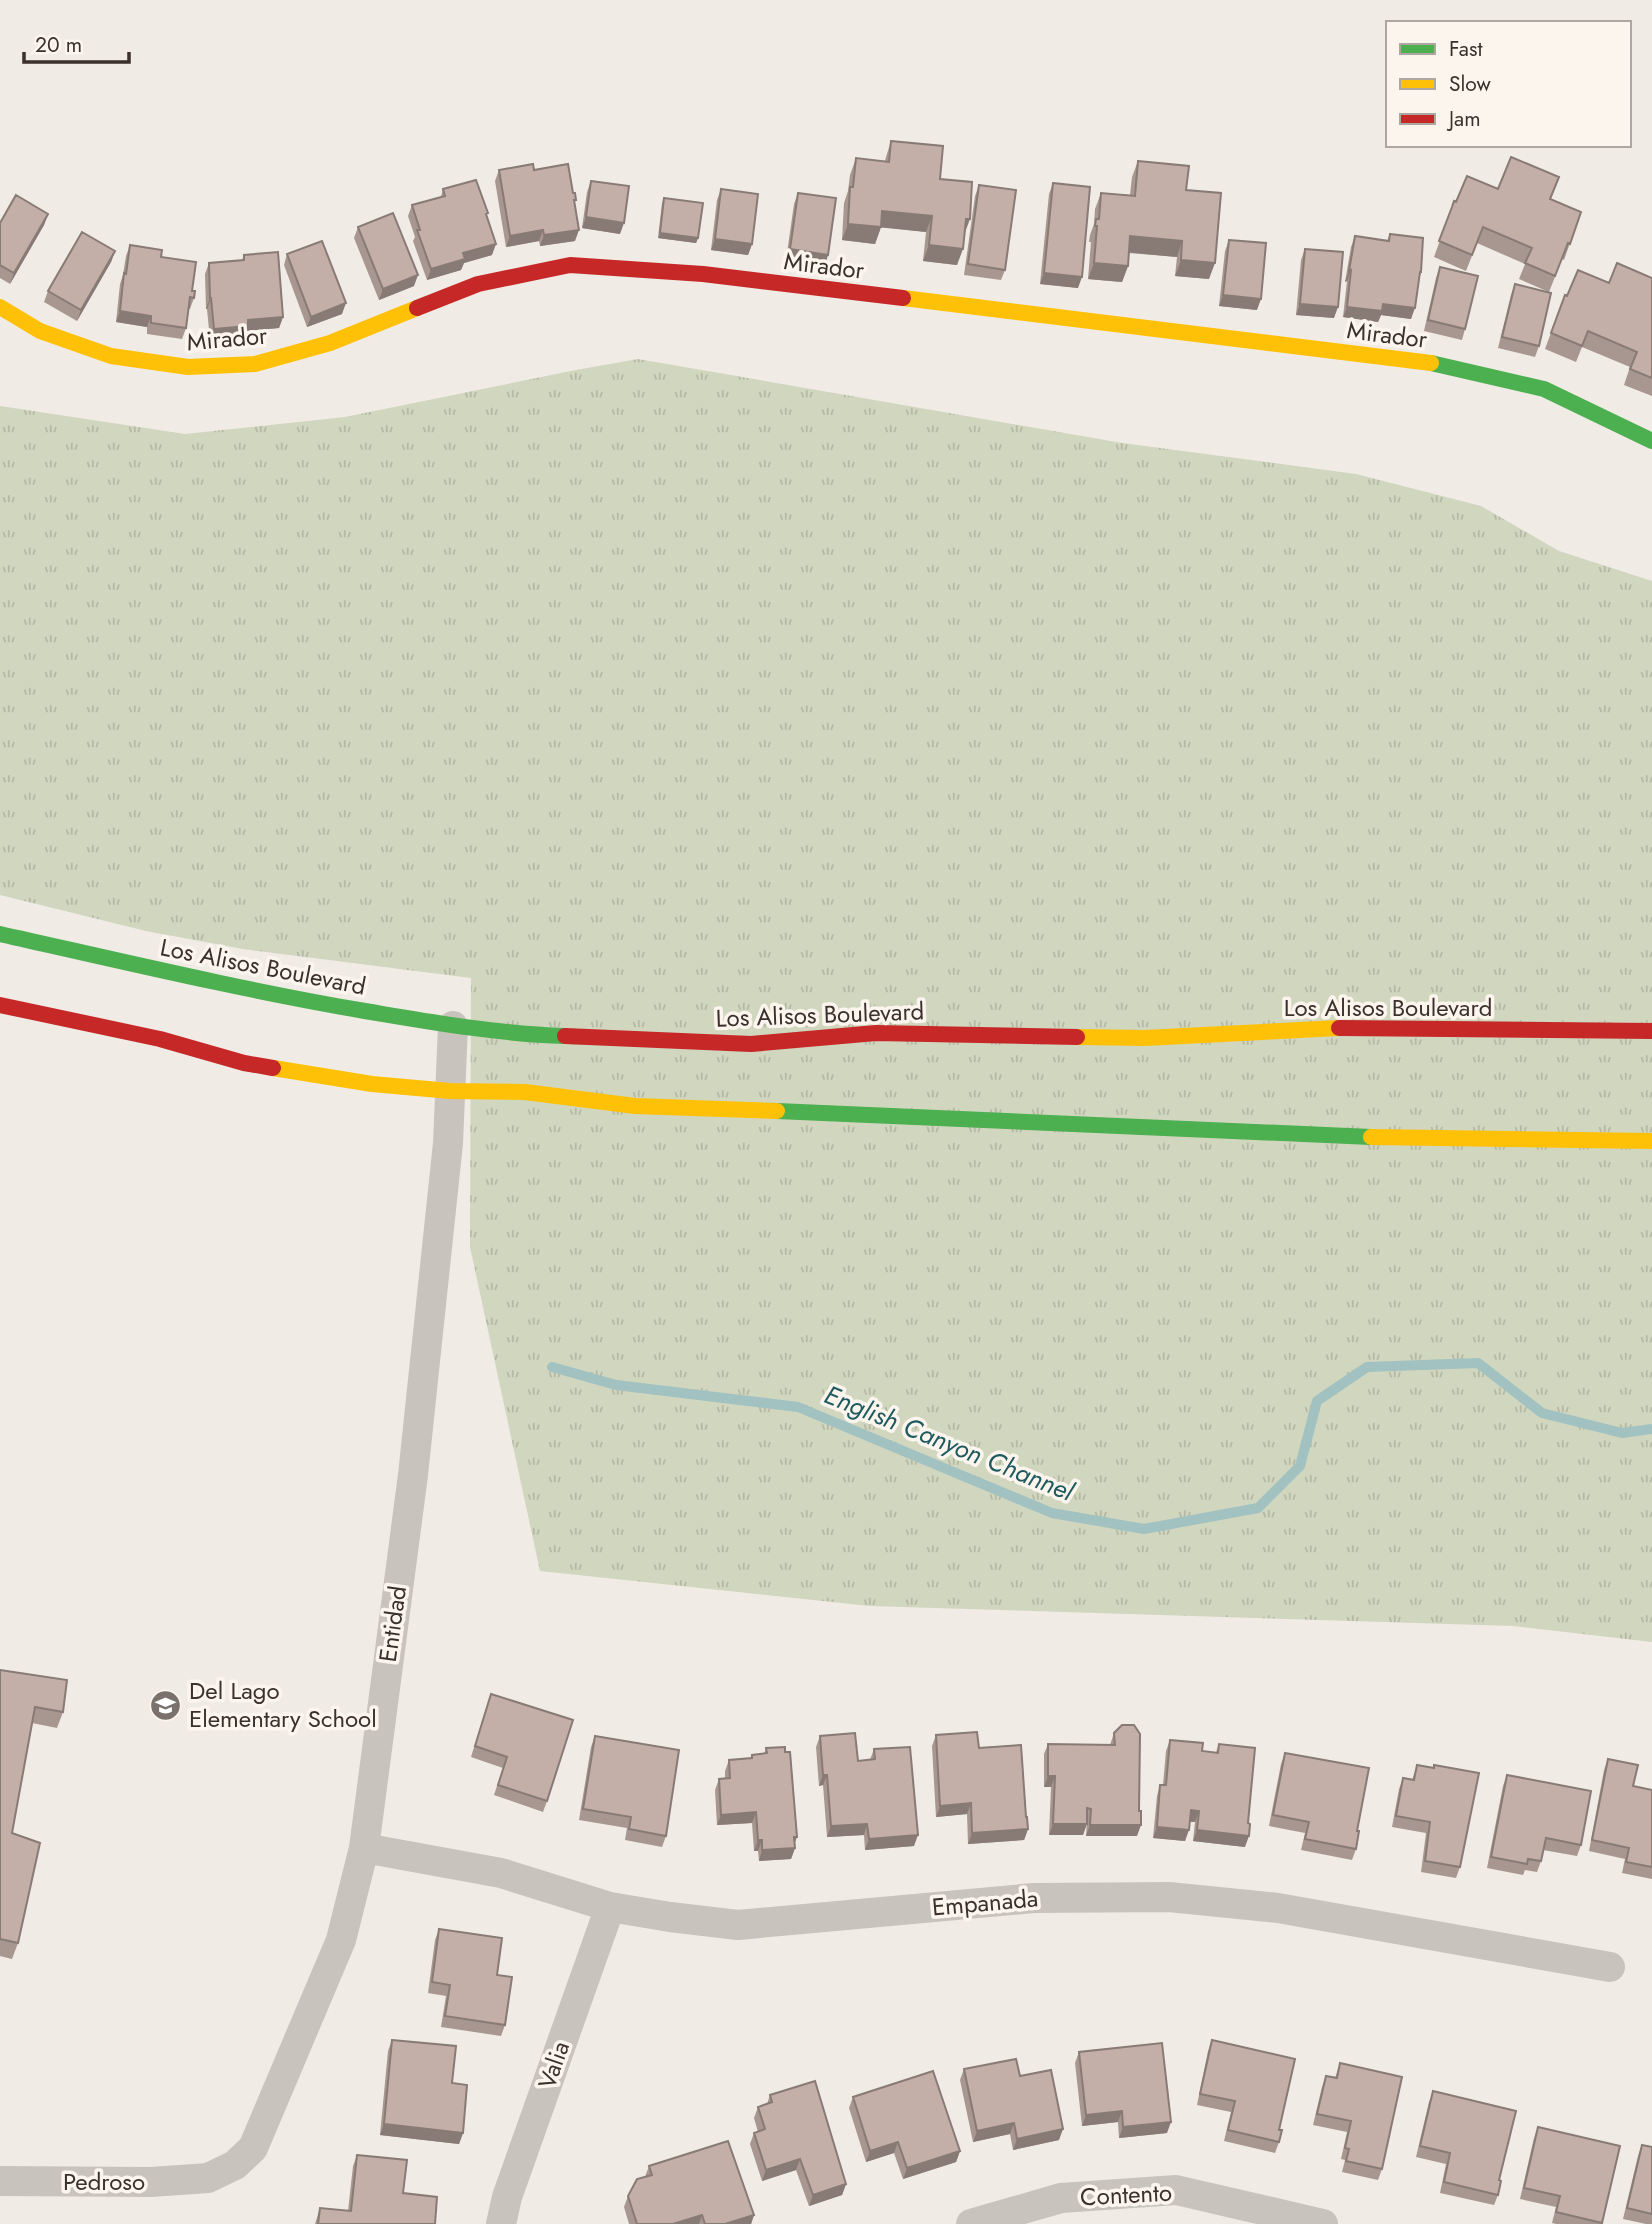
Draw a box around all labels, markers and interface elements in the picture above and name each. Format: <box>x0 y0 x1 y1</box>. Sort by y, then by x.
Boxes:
scale bar <box>24 21 130 65</box>
legend <box>1386 21 1631 147</box>
text: 20 m <box>35 30 82 60</box>
text: Fast <box>1449 34 1482 64</box>
text: Slow <box>1449 69 1491 99</box>
text: Jam <box>1446 104 1481 134</box>
street label: Mirador <box>782 243 867 288</box>
street label: Mirador <box>1345 312 1430 357</box>
street label: Mirador <box>185 317 269 359</box>
street label: Los Alisos Boulevard <box>157 929 369 1004</box>
street label: Los Alisos Boulevard <box>1284 990 1492 1025</box>
street label: Los Alisos Boulevard <box>715 993 925 1036</box>
water label: English Canyon Channel <box>819 1376 1080 1511</box>
street label: Entidad <box>370 1584 415 1664</box>
place label: Del Lago Elementary School <box>189 1673 377 1736</box>
school or university icon: Del Lago Elementary School <box>149 1688 183 1722</box>
street label: Empanada <box>930 1880 1040 1925</box>
street label: Valia <box>529 2036 578 2093</box>
street label: Pedroso <box>63 2164 145 2199</box>
street label: Contento <box>1079 2175 1173 2214</box>

